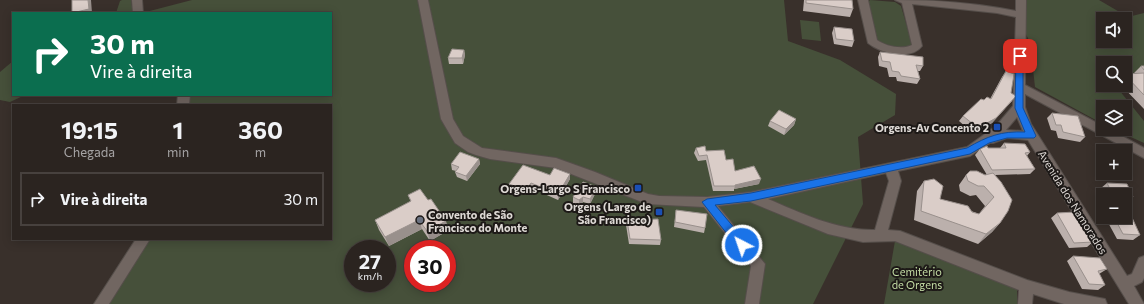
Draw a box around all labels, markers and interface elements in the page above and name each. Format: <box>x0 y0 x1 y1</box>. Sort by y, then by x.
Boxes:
map controls <box>1096 12 1132 224</box>
button: sound <box>1096 12 1132 48</box>
text: 30 m <box>90 26 155 60</box>
icon: right <box>24 28 76 80</box>
pin <box>1003 39 1037 73</box>
icon: arrive <box>1009 45 1031 67</box>
button: search <box>1096 56 1132 92</box>
text: Vire à direita <box>90 60 192 82</box>
button: layers <box>1096 100 1132 136</box>
text: 19:15 <box>61 115 118 144</box>
text: 1 <box>173 115 183 144</box>
text: 360 <box>238 115 283 144</box>
place label: Orgens-Av Concento 2 <box>875 121 989 134</box>
marker: Orgens-Av Concento 2 <box>992 122 1002 132</box>
text: Chegada <box>64 144 115 160</box>
text: min <box>167 144 189 160</box>
text: m <box>255 144 266 160</box>
button: + <box>1096 144 1132 180</box>
street label: Avenida dos Namorados <box>1036 148 1110 256</box>
place label: Orgens-Largo S Francisco <box>500 182 630 195</box>
marker: Orgens-Largo S Francisco <box>633 183 643 193</box>
icon: right <box>26 188 48 210</box>
button: − <box>1096 188 1132 224</box>
text: Vire à direita <box>60 190 148 208</box>
text: 30 m <box>284 190 318 208</box>
place label: Orgens (Largo de São Francisco) <box>564 200 651 226</box>
marker: Orgens (Largo de São Francisco) <box>654 207 664 217</box>
place label: Convento de São Francisco do Monte <box>428 208 528 234</box>
marker: Convento de São Francisco do Monte <box>415 215 425 225</box>
position arrow <box>721 224 763 266</box>
speed limit sign: 30 <box>404 240 456 292</box>
text: 27 <box>359 249 381 273</box>
park label: Cemitério de Orgens <box>892 265 942 291</box>
text: km/h <box>358 270 382 282</box>

